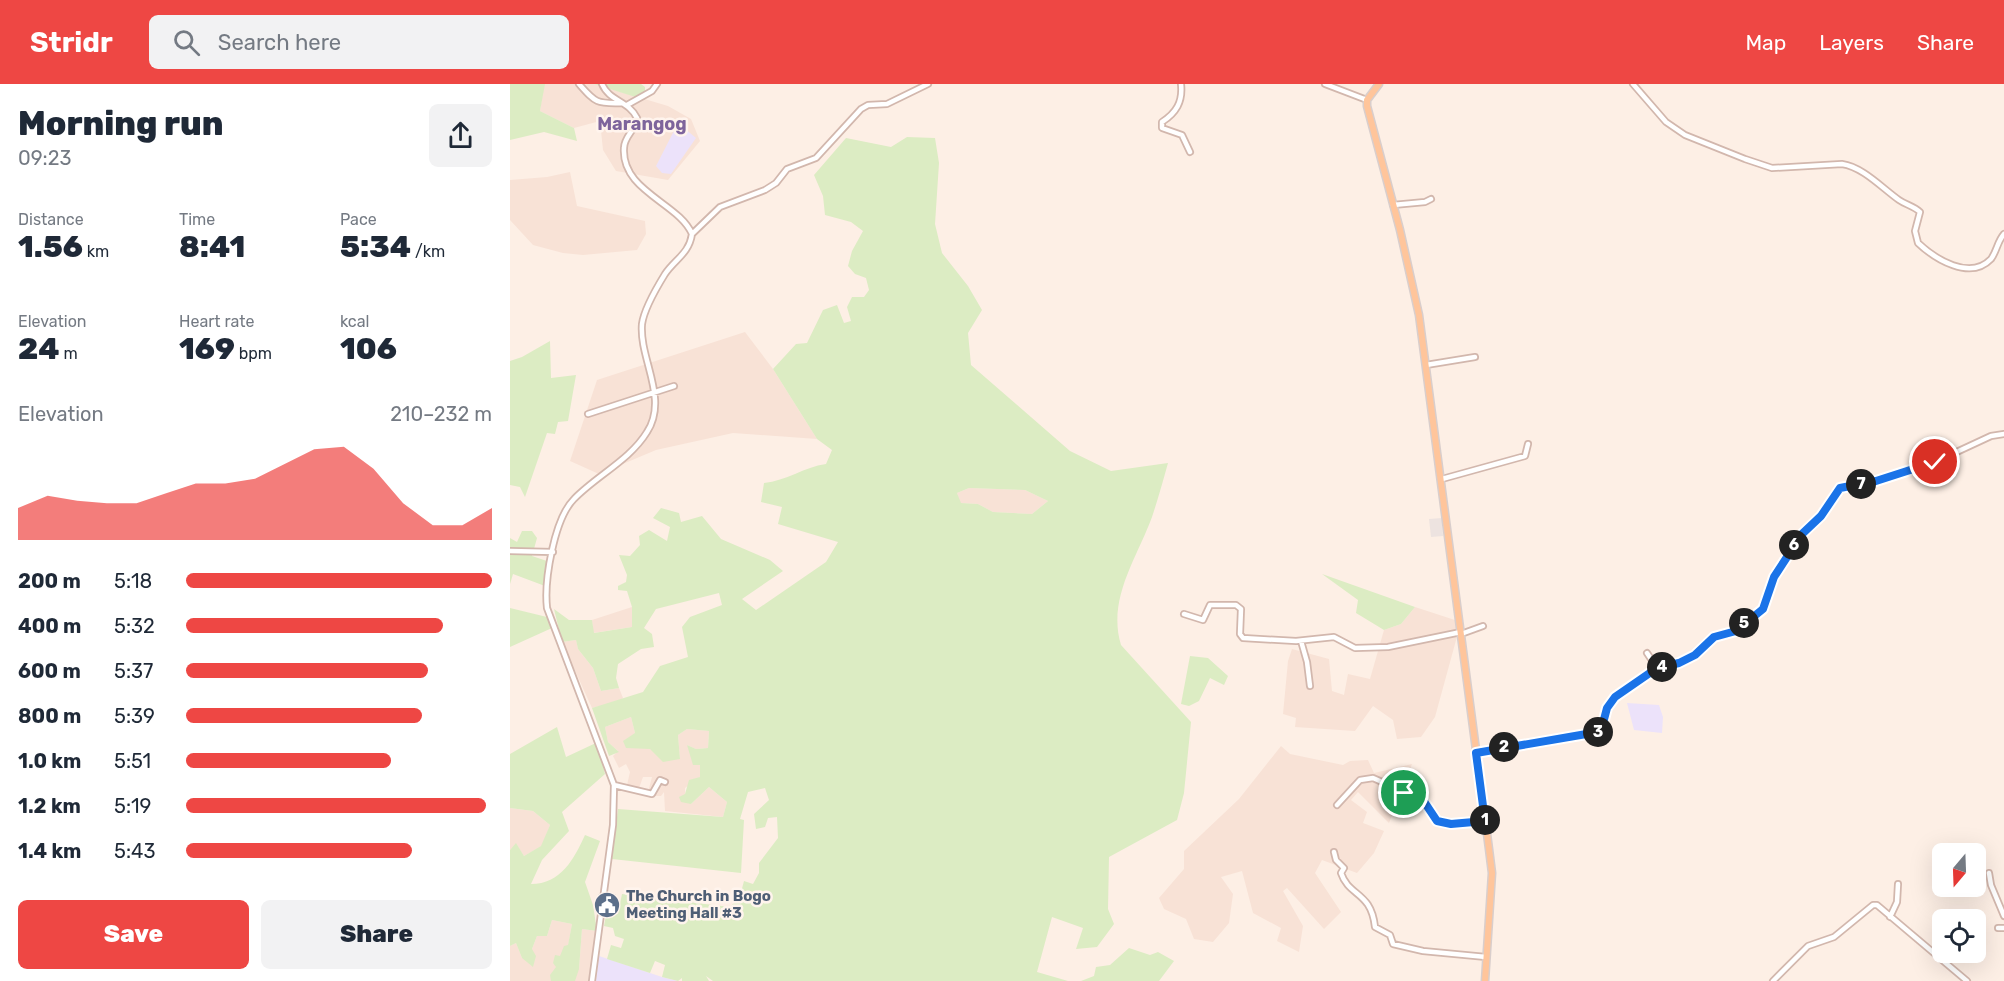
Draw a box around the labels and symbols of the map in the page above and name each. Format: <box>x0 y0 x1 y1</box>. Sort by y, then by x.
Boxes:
district label: Marangog <box>597 113 687 135</box>
pin <box>1909 436 1960 487</box>
pin: 7 <box>1846 469 1876 499</box>
pin: 6 <box>1779 530 1809 560</box>
pin: 5 <box>1729 608 1759 638</box>
pin: 4 <box>1647 652 1677 682</box>
pin: 3 <box>1583 717 1613 747</box>
pin: 2 <box>1489 732 1519 762</box>
pin <box>1378 767 1429 818</box>
pin: 1 <box>1470 805 1500 835</box>
north arrow <box>1932 843 1986 897</box>
place label: The Church in Bogo Meeting Hall #3 <box>626 887 771 922</box>
public building icon: The Church in Bogo Meeting Hall #3 <box>592 890 622 920</box>

